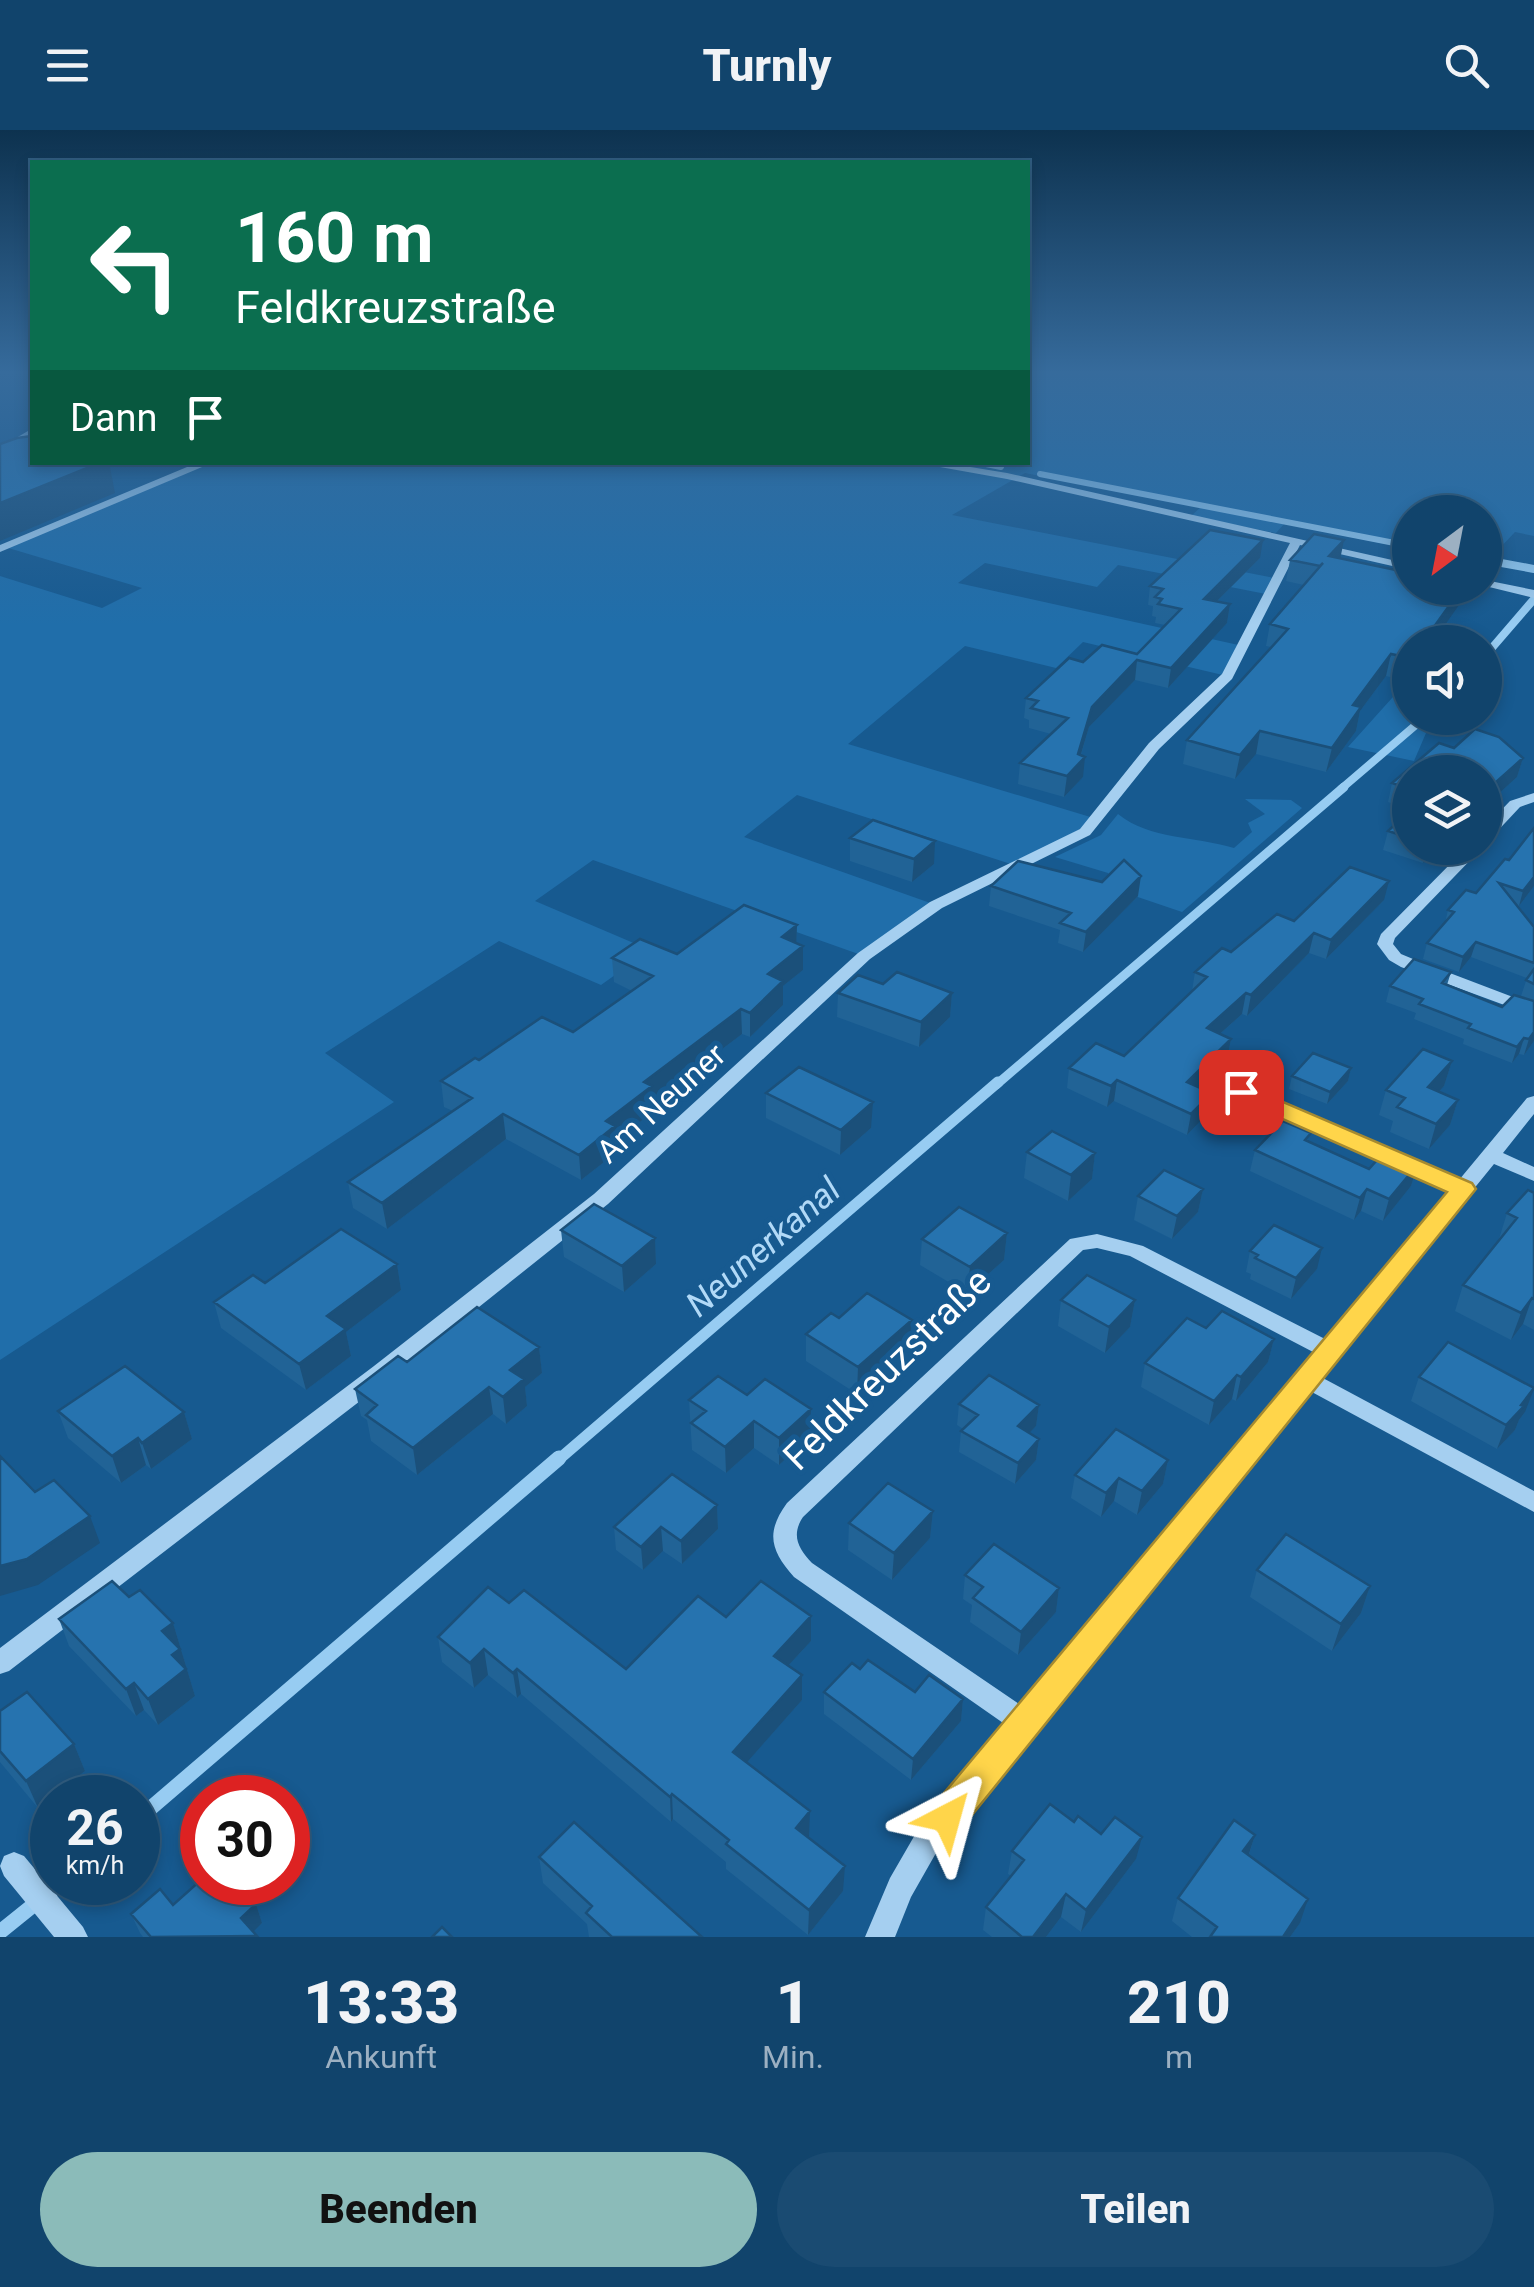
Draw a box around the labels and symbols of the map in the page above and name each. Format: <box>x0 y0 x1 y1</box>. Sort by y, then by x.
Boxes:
north arrow <box>1392 495 1502 605</box>
street label: Am Neuner <box>589 1035 733 1171</box>
pin <box>1199 1050 1284 1135</box>
water label: Neunerkanal <box>678 1169 849 1325</box>
street label: Feldkreuzstraße <box>774 1259 1000 1479</box>
position arrow <box>895 1766 999 1870</box>
speed limit sign: 30 <box>180 1775 310 1905</box>

